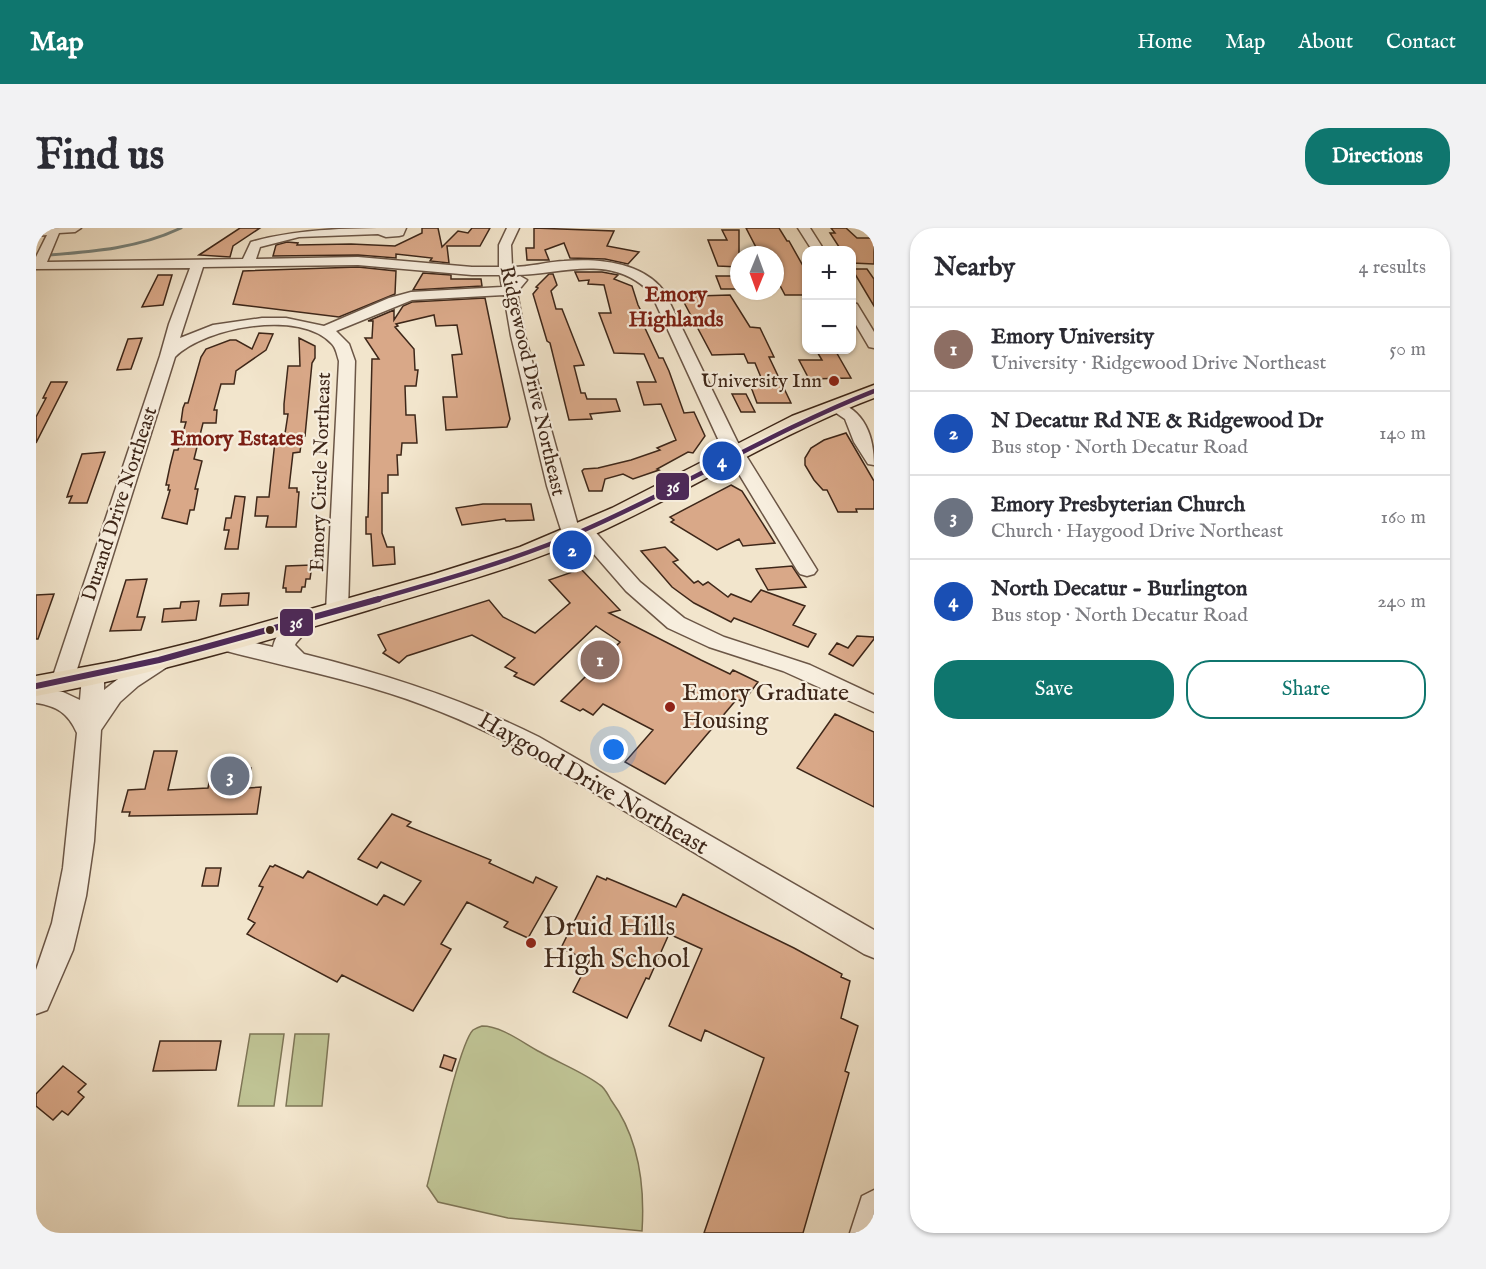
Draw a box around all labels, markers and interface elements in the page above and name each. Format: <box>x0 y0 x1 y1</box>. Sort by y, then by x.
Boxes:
text: Map <box>30 25 84 60</box>
text: Home <box>1137 29 1192 56</box>
text: Map <box>1225 29 1265 56</box>
text: About <box>1298 29 1353 56</box>
text: Contact <box>1386 29 1456 56</box>
button: Directions <box>1305 128 1450 185</box>
text: Find us <box>36 130 164 183</box>
north arrow <box>730 246 784 300</box>
map controls <box>802 246 856 354</box>
button: + <box>802 246 856 300</box>
text: Nearby <box>934 251 1015 284</box>
text: 4 results <box>1359 255 1426 280</box>
street label: Ridgewood Drive Northeast <box>493 263 571 499</box>
district label: Emory Highlands <box>628 281 724 334</box>
button: − <box>802 300 856 354</box>
text: Emory University <box>991 323 1154 351</box>
text: 1 <box>950 337 957 362</box>
text: 50 m <box>1389 337 1426 362</box>
text: University · Ridgewood Drive Northeast <box>991 351 1326 376</box>
place label: University Inn <box>701 369 822 394</box>
street label: Emory Circle Northeast <box>305 372 337 572</box>
marker: University Inn <box>827 374 841 388</box>
street label: Durand Drive Northeast <box>77 403 163 604</box>
text: N Decatur Rd NE & Ridgewood Dr <box>991 407 1323 435</box>
text: 2 <box>949 421 958 446</box>
text: 140 m <box>1379 421 1426 446</box>
district label: Emory Estates <box>170 425 304 453</box>
text: Bus stop · North Decatur Road <box>991 435 1248 460</box>
pin: 4 <box>702 438 742 484</box>
line badge: 36 <box>655 472 690 501</box>
text: 36 <box>667 478 681 498</box>
text: Emory Presbyterian Church <box>991 491 1245 519</box>
text: 3 <box>950 505 957 530</box>
text: 160 m <box>1380 505 1426 530</box>
text: Church · Haygood Drive Northeast <box>991 519 1283 544</box>
pin: 2 <box>552 528 592 572</box>
text: North Decatur - Burlington <box>991 575 1248 603</box>
text: 4 <box>949 589 958 614</box>
text: 240 m <box>1377 589 1426 614</box>
text: Bus stop · North Decatur Road <box>991 603 1248 628</box>
line badge: 36 <box>279 608 314 637</box>
text: 36 <box>290 614 304 634</box>
unlabelled marker <box>264 624 276 636</box>
pin: 1 <box>580 638 620 682</box>
button: Save <box>934 660 1174 719</box>
button: Share <box>1186 660 1426 719</box>
place label: Emory Graduate Housing <box>682 678 849 737</box>
marker: Emory Graduate Housing <box>663 700 677 714</box>
street label: Haygood Drive Northeast <box>472 705 714 863</box>
your location <box>599 735 628 764</box>
pin: 3 <box>210 754 250 798</box>
place label: Druid Hills High School <box>543 910 690 977</box>
marker: Druid Hills High School <box>524 936 538 950</box>

